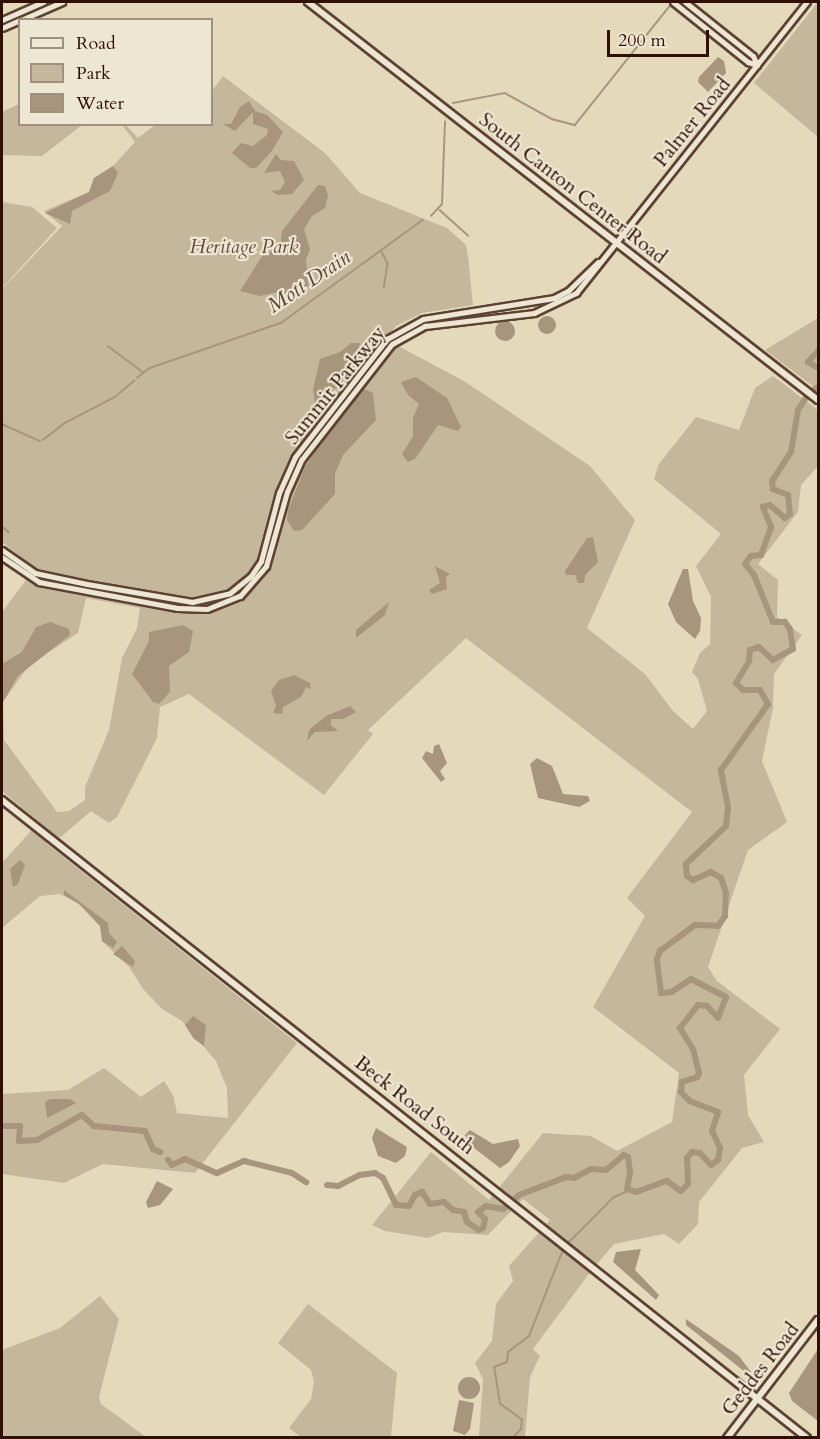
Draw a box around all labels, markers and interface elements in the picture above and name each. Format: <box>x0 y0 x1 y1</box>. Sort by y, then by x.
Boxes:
legend <box>18 18 213 126</box>
scale bar <box>610 18 712 56</box>
text: 200 m <box>618 28 666 53</box>
text: Road <box>76 31 116 56</box>
text: Park <box>76 61 111 86</box>
street label: Palmer Road <box>649 72 735 172</box>
text: Water <box>76 91 124 116</box>
street label: South Canton Center Road <box>474 107 672 269</box>
park label: Heritage Park <box>190 234 298 258</box>
water label: Mott Drain <box>263 245 355 319</box>
street label: Summit Parkway <box>280 321 390 449</box>
street label: Beck Road South <box>350 1051 480 1159</box>
street label: Geddes Road <box>716 1318 804 1420</box>

